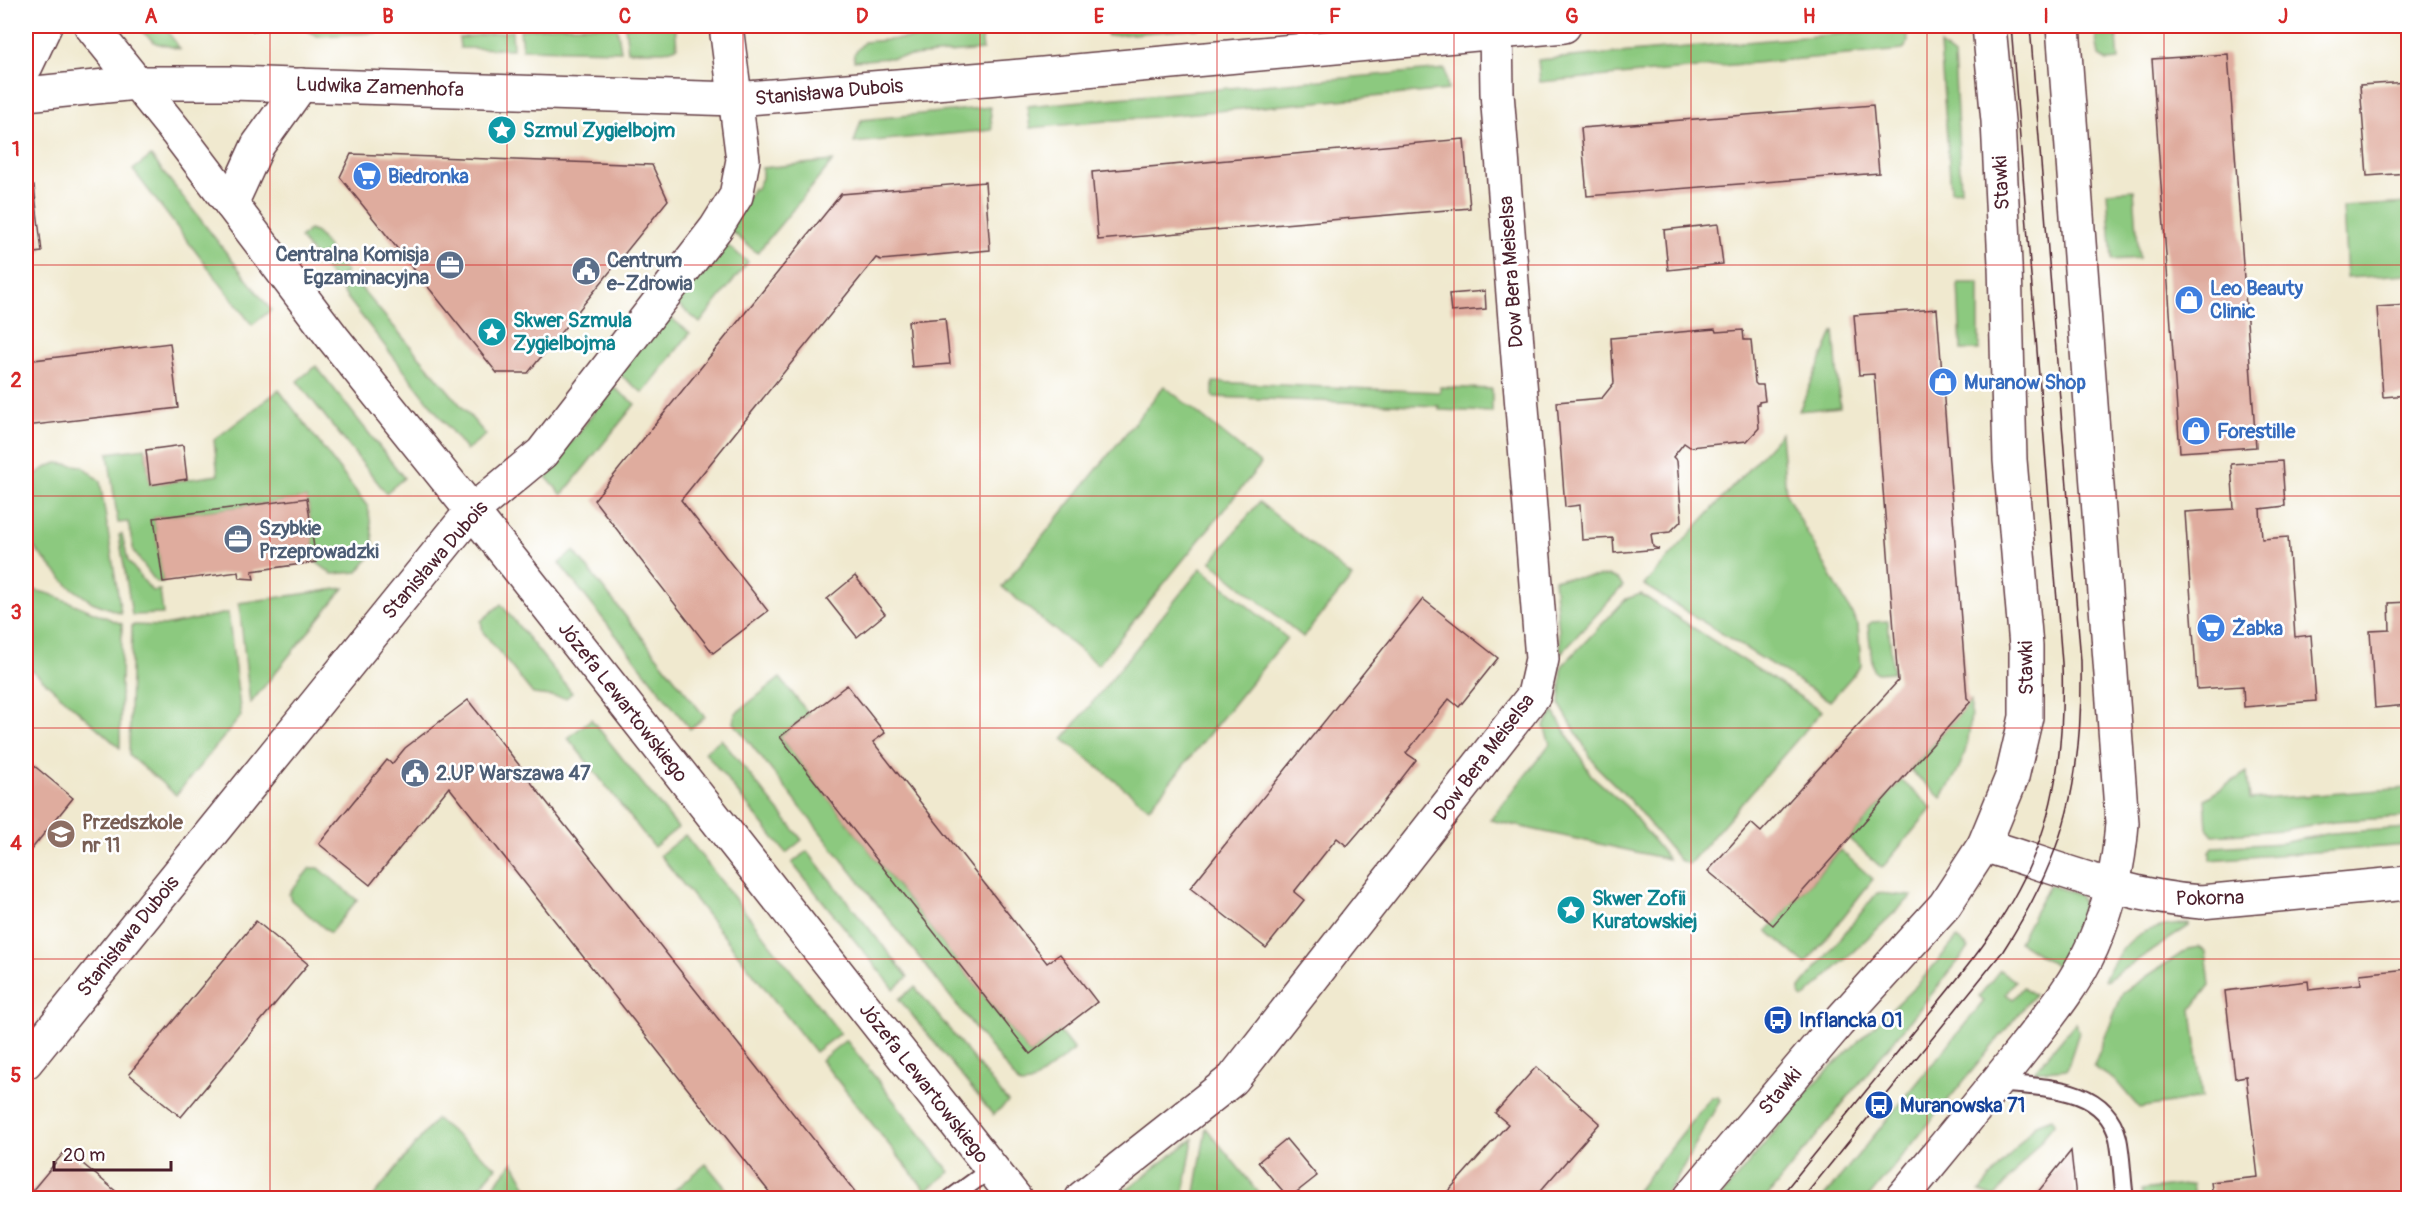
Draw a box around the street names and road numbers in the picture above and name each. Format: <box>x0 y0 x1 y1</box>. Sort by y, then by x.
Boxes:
street label: Ludwika Zamenhofa <box>295 72 465 102</box>
street label: Stanisława Dubois <box>754 73 904 111</box>
street label: Stawki <box>1987 155 2015 211</box>
street label: Dow Bera Meiselsa <box>1493 195 1529 349</box>
street label: Stanisława Dubois <box>377 496 493 624</box>
street label: Józefa Lewartowskiego <box>553 617 693 787</box>
street label: Stawki <box>2013 641 2039 695</box>
street label: Dow Bera Meiselsa <box>1428 689 1540 825</box>
street label: Stanisława Dubois <box>71 870 185 1002</box>
street label: Pokorna <box>2175 885 2245 911</box>
street label: Józefa Lewartowskiego <box>854 998 994 1168</box>
street label: Stawki <box>1753 1062 1807 1120</box>

